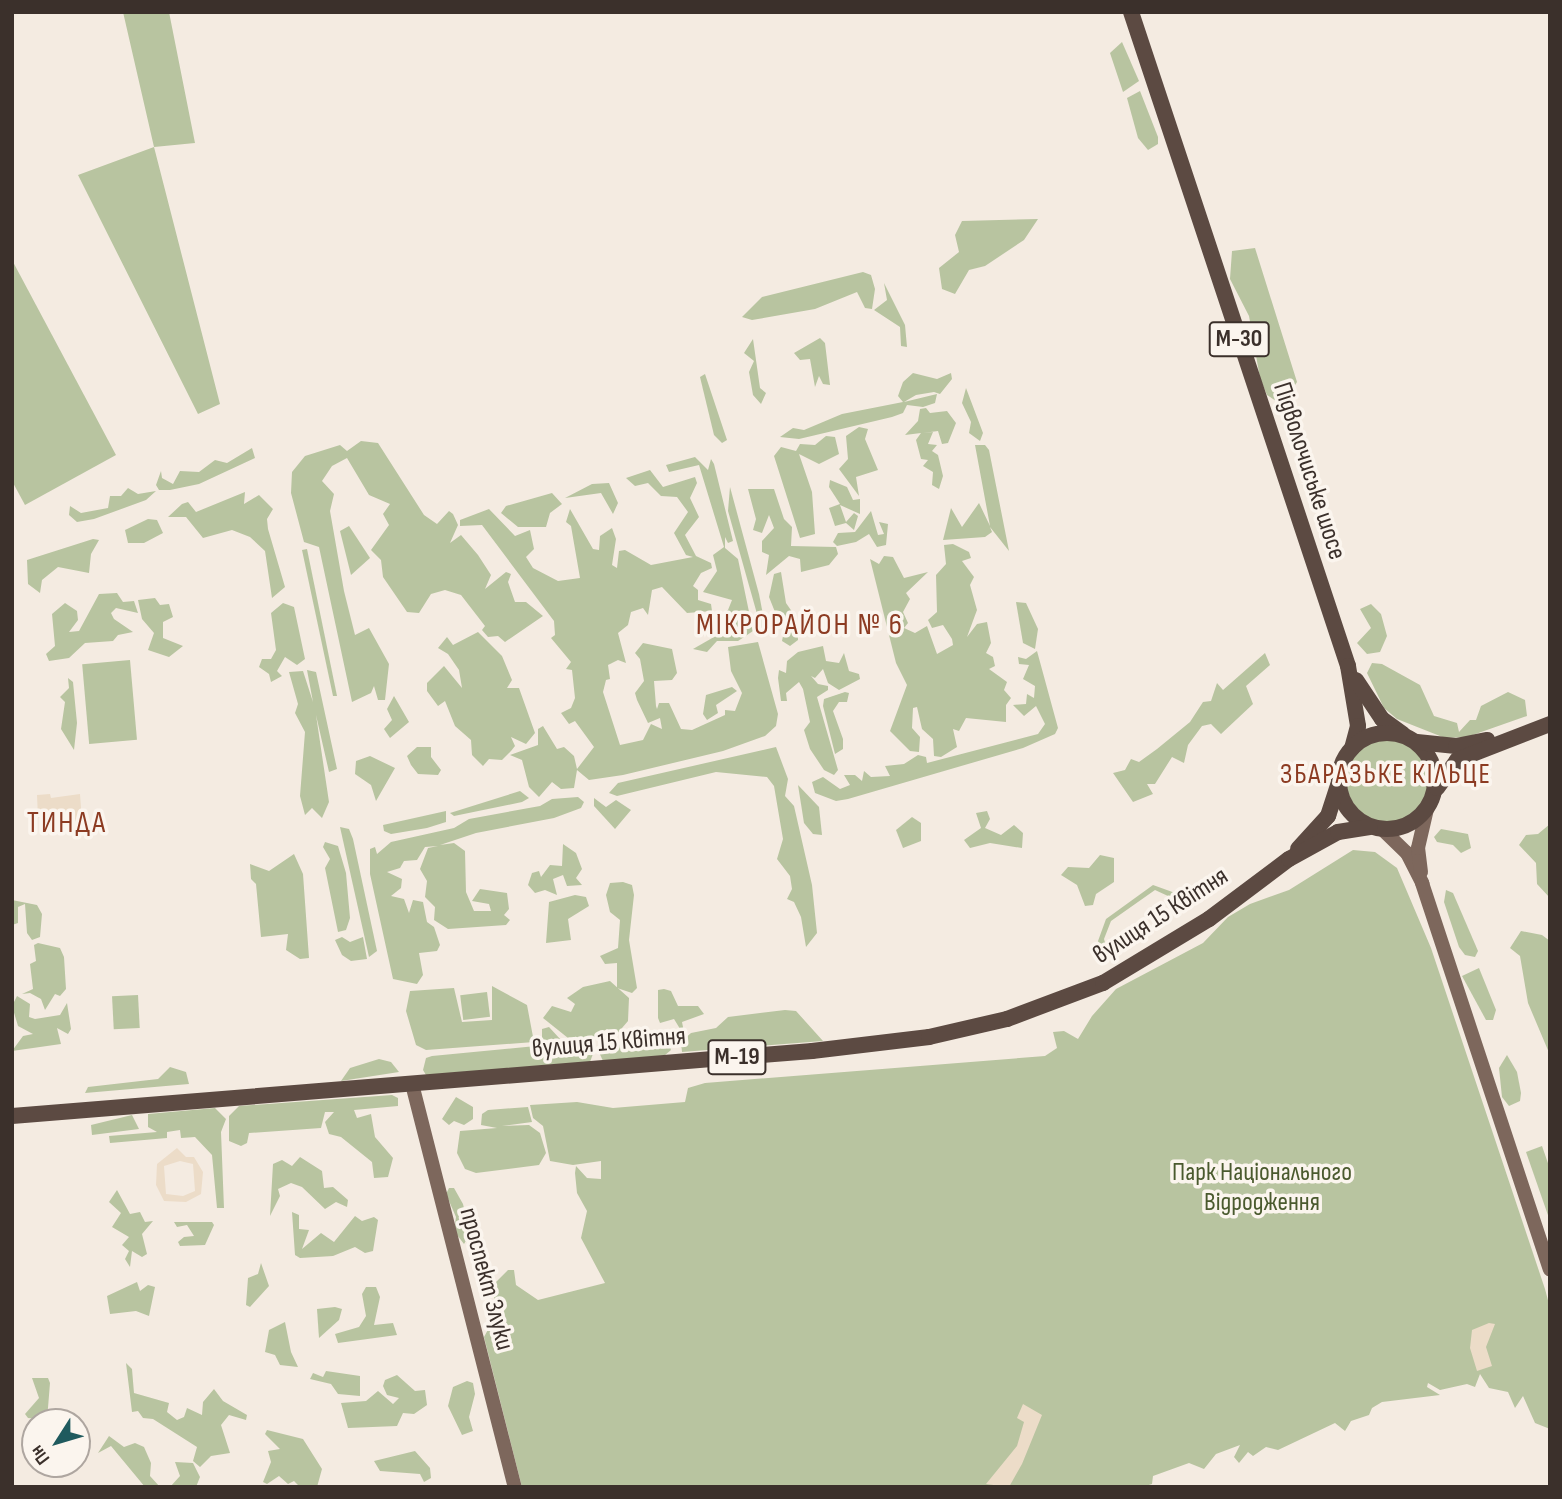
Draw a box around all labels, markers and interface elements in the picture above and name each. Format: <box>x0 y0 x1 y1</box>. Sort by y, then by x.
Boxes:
road number: М-30 <box>1208 318 1270 360</box>
street label: Підволочиське шосе <box>1266 378 1352 564</box>
district label: МІКРОРАЙОН № 6 <box>698 607 902 643</box>
district label: ЗБАРАЗЬКЕ КІЛЬЦЕ <box>1282 758 1490 792</box>
district label: ТИНДА <box>27 805 107 841</box>
street label: вулиця 15 Квітня <box>1088 861 1234 971</box>
street label: вулиця 15 Квітня <box>531 1021 687 1065</box>
road number: М-19 <box>707 1036 767 1078</box>
park label: Парк Національного Відродження <box>1172 1157 1352 1218</box>
street label: проспект Злуки <box>452 1204 520 1354</box>
north arrow <box>21 1408 91 1478</box>
text: Пн <box>26 1440 55 1469</box>

